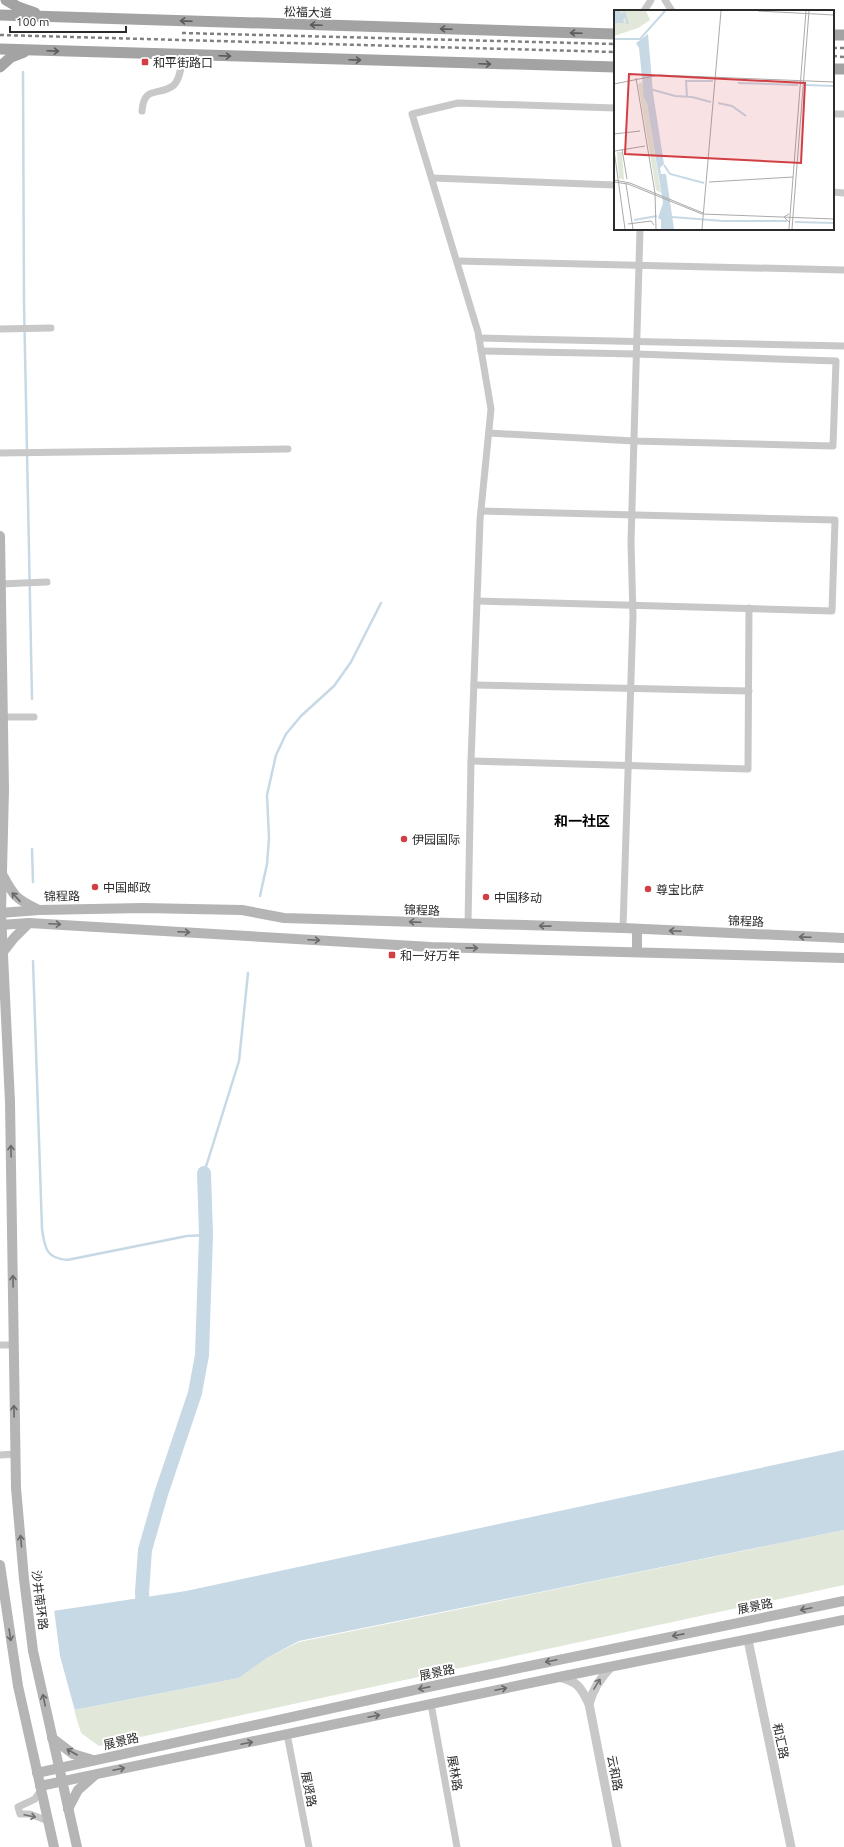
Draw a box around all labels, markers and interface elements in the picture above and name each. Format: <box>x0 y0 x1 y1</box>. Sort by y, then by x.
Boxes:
street label: 松福大道 <box>284 5 332 19</box>
scale bar <box>10 8 126 34</box>
inset map <box>614 10 834 230</box>
text: 100 m <box>16 15 49 28</box>
one-way arrow <box>180 17 193 25</box>
one-way arrow <box>310 21 323 29</box>
one-way arrow <box>440 25 453 33</box>
one-way arrow <box>570 29 583 37</box>
one-way arrow <box>46 47 59 55</box>
one-way arrow <box>218 52 231 60</box>
place label: 和平街路口 <box>153 56 213 69</box>
one-way arrow <box>348 56 361 64</box>
marker: 和平街路口 <box>140 57 150 67</box>
one-way arrow <box>478 60 491 67</box>
district label: 和一社区 <box>554 813 610 829</box>
place label: 伊园国际 <box>412 833 460 846</box>
marker: 伊园国际 <box>399 834 409 844</box>
place label: 中国邮政 <box>103 881 151 894</box>
marker: 中国邮政 <box>90 882 100 892</box>
place label: 尊宝比萨 <box>656 883 704 896</box>
marker: 尊宝比萨 <box>643 884 653 894</box>
street label: 锦程路 <box>44 889 80 903</box>
place label: 中国移动 <box>494 891 542 904</box>
one-way arrow <box>12 892 21 902</box>
marker: 中国移动 <box>481 892 491 902</box>
street label: 锦程路 <box>404 903 440 917</box>
street label: 锦程路 <box>728 914 764 928</box>
one-way arrow <box>409 919 422 926</box>
one-way arrow <box>48 921 61 928</box>
one-way arrow <box>539 922 552 930</box>
one-way arrow <box>669 927 682 935</box>
one-way arrow <box>177 928 190 936</box>
one-way arrow <box>799 933 812 940</box>
one-way arrow <box>307 936 320 943</box>
one-way arrow <box>465 944 478 952</box>
place label: 和一好万年 <box>400 949 460 962</box>
marker: 和一好万年 <box>387 950 397 960</box>
one-way arrow <box>7 1145 15 1158</box>
one-way arrow <box>9 1275 17 1288</box>
one-way arrow <box>10 1405 18 1418</box>
one-way arrow <box>17 1535 24 1548</box>
street label: 沙井南环路 <box>30 1569 50 1631</box>
street label: 展景路 <box>736 1596 774 1616</box>
one-way arrow <box>800 1606 813 1614</box>
one-way arrow <box>6 1628 14 1641</box>
one-way arrow <box>672 1631 685 1639</box>
one-way arrow <box>545 1657 558 1665</box>
street label: 展景路 <box>418 1662 456 1682</box>
one-way arrow <box>594 1678 602 1690</box>
one-way arrow <box>418 1684 431 1692</box>
one-way arrow <box>494 1685 507 1693</box>
one-way arrow <box>39 1693 47 1706</box>
one-way arrow <box>367 1711 380 1719</box>
street label: 和汇路 <box>771 1722 791 1760</box>
street label: 展景路 <box>102 1731 140 1751</box>
one-way arrow <box>240 1738 253 1746</box>
one-way arrow <box>66 1748 78 1756</box>
street label: 展林路 <box>445 1754 465 1792</box>
street label: 云和路 <box>605 1754 625 1792</box>
one-way arrow <box>113 1765 126 1773</box>
street label: 展贤路 <box>299 1770 319 1808</box>
one-way arrow <box>23 1812 36 1820</box>

